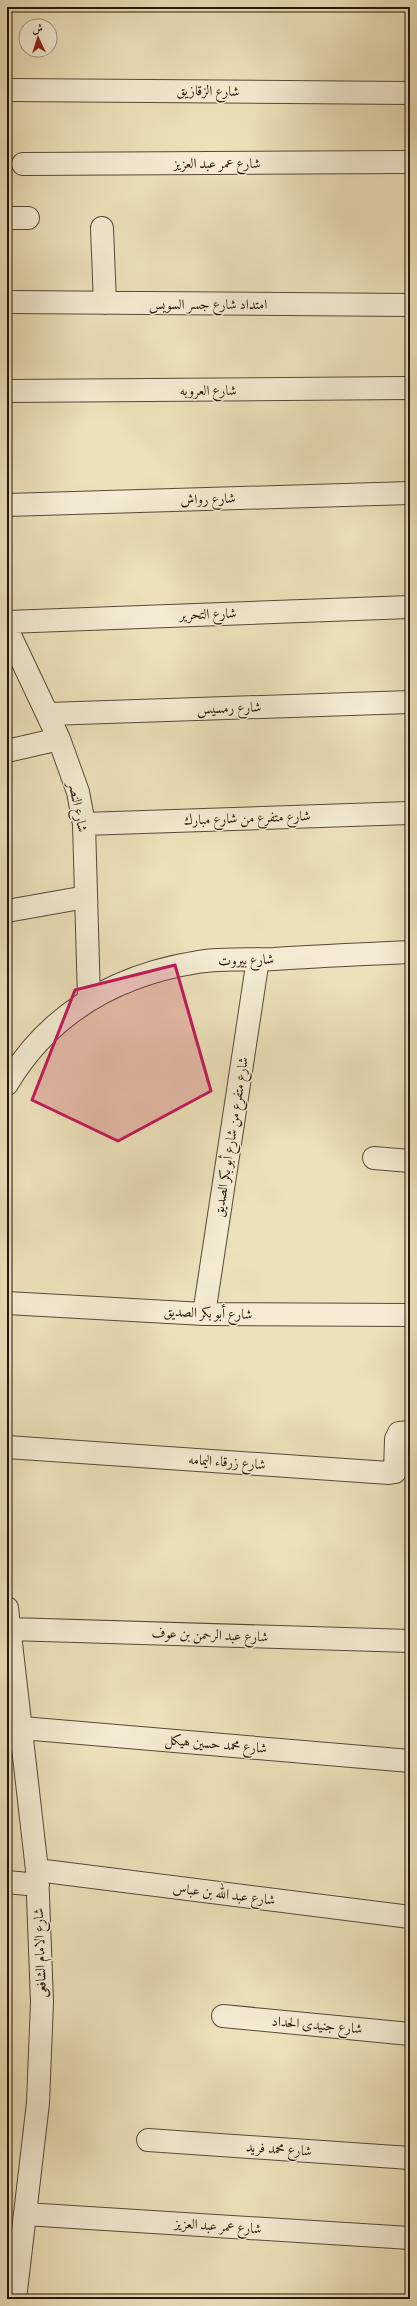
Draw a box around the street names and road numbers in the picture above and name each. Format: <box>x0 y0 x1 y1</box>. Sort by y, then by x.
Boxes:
street label: شارع الزقازيق <box>176 81 240 103</box>
street label: شارع عمر عبد العزيز <box>171 154 261 175</box>
street label: امتداد شارع جسر السويس <box>149 295 267 316</box>
street label: شارع العروبه <box>179 381 237 402</box>
street label: شارع رواش <box>180 489 236 511</box>
street label: شارع التحرير <box>177 604 237 627</box>
street label: شارع رمسيس <box>196 697 262 721</box>
street label: شارع النصر <box>61 778 92 834</box>
street label: شارع متفرع من شارع مبارك <box>183 806 311 832</box>
street label: شارع بيروت <box>218 950 274 972</box>
street label: شارع متفرع من شارع أبو بكر الصديق <box>208 1055 255 1219</box>
street label: شارع أبو بكر الصديق <box>163 1301 253 1326</box>
street label: شارع زرقاء اليمامه <box>187 1450 266 1476</box>
street label: شارع عبد الرحمن بن عوف <box>151 1623 269 1649</box>
street label: شارع محمد حسين هيكل <box>164 1730 268 1760</box>
street label: شارع عبد الله بن عباس <box>171 1876 277 1912</box>
street label: شارع الامام الشافعى <box>29 1908 54 1998</box>
street label: شارع جنيدى الحداد <box>271 2012 363 2040</box>
street label: شارع محمد فريد <box>245 2137 313 2163</box>
street label: شارع عمر عبد العزيز <box>172 2213 262 2241</box>

